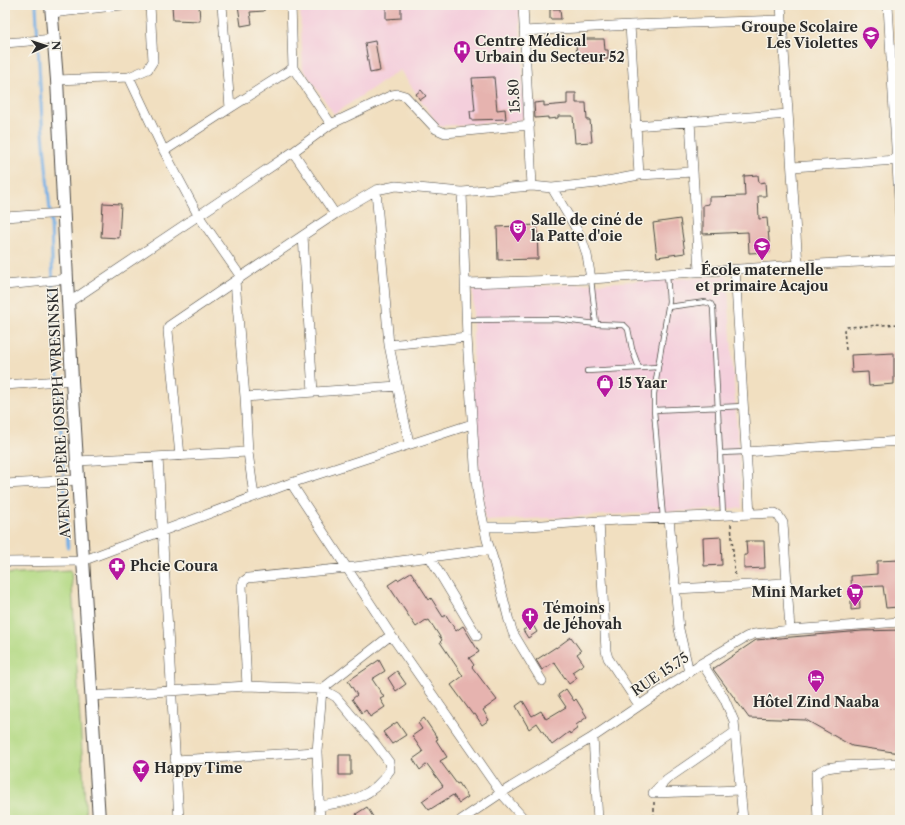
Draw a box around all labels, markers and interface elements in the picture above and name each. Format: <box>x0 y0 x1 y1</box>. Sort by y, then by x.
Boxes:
place label: Groupe Scolaire Les Violettes <box>741 18 858 52</box>
school or university icon: Groupe Scolaire Les Violettes <box>861 25 881 50</box>
north arrow <box>26 26 66 66</box>
place label: Centre Médical Urbain du Secteur 52 <box>475 32 625 66</box>
hospital icon: Centre Médical Urbain du Secteur 52 <box>452 39 472 64</box>
text: N <box>49 40 63 51</box>
street label: 15.80 <box>504 78 524 114</box>
place label: Salle de ciné de la Patte d'oie <box>531 211 643 245</box>
theatre icon: Salle de ciné de la Patte d'oie <box>508 218 528 243</box>
school or university icon: École maternelle et primaire Acajou <box>752 236 772 261</box>
place label: École maternelle et primaire Acajou <box>696 260 828 295</box>
street label: AVENUE PÈRE JOSEPH WRESINSKI <box>43 287 75 540</box>
shop icon: 15 Yaar <box>595 373 615 398</box>
place label: 15 Yaar <box>618 374 667 392</box>
pharmacy icon: Phcie Coura <box>107 556 127 581</box>
place label: Phcie Coura <box>130 557 219 575</box>
supermarket icon: Mini Market <box>845 582 865 607</box>
place label: Mini Market <box>752 583 842 601</box>
place label: Témoins de Jéhovah <box>543 599 623 633</box>
church icon: Témoins de Jéhovah <box>520 606 540 631</box>
street label: RUE 15.75 <box>628 648 692 700</box>
hotel icon: Hôtel Zind Naaba <box>806 668 826 693</box>
place label: Hôtel Zind Naaba <box>753 693 880 711</box>
bar icon: Happy Time <box>131 758 151 783</box>
place label: Happy Time <box>154 759 242 777</box>

